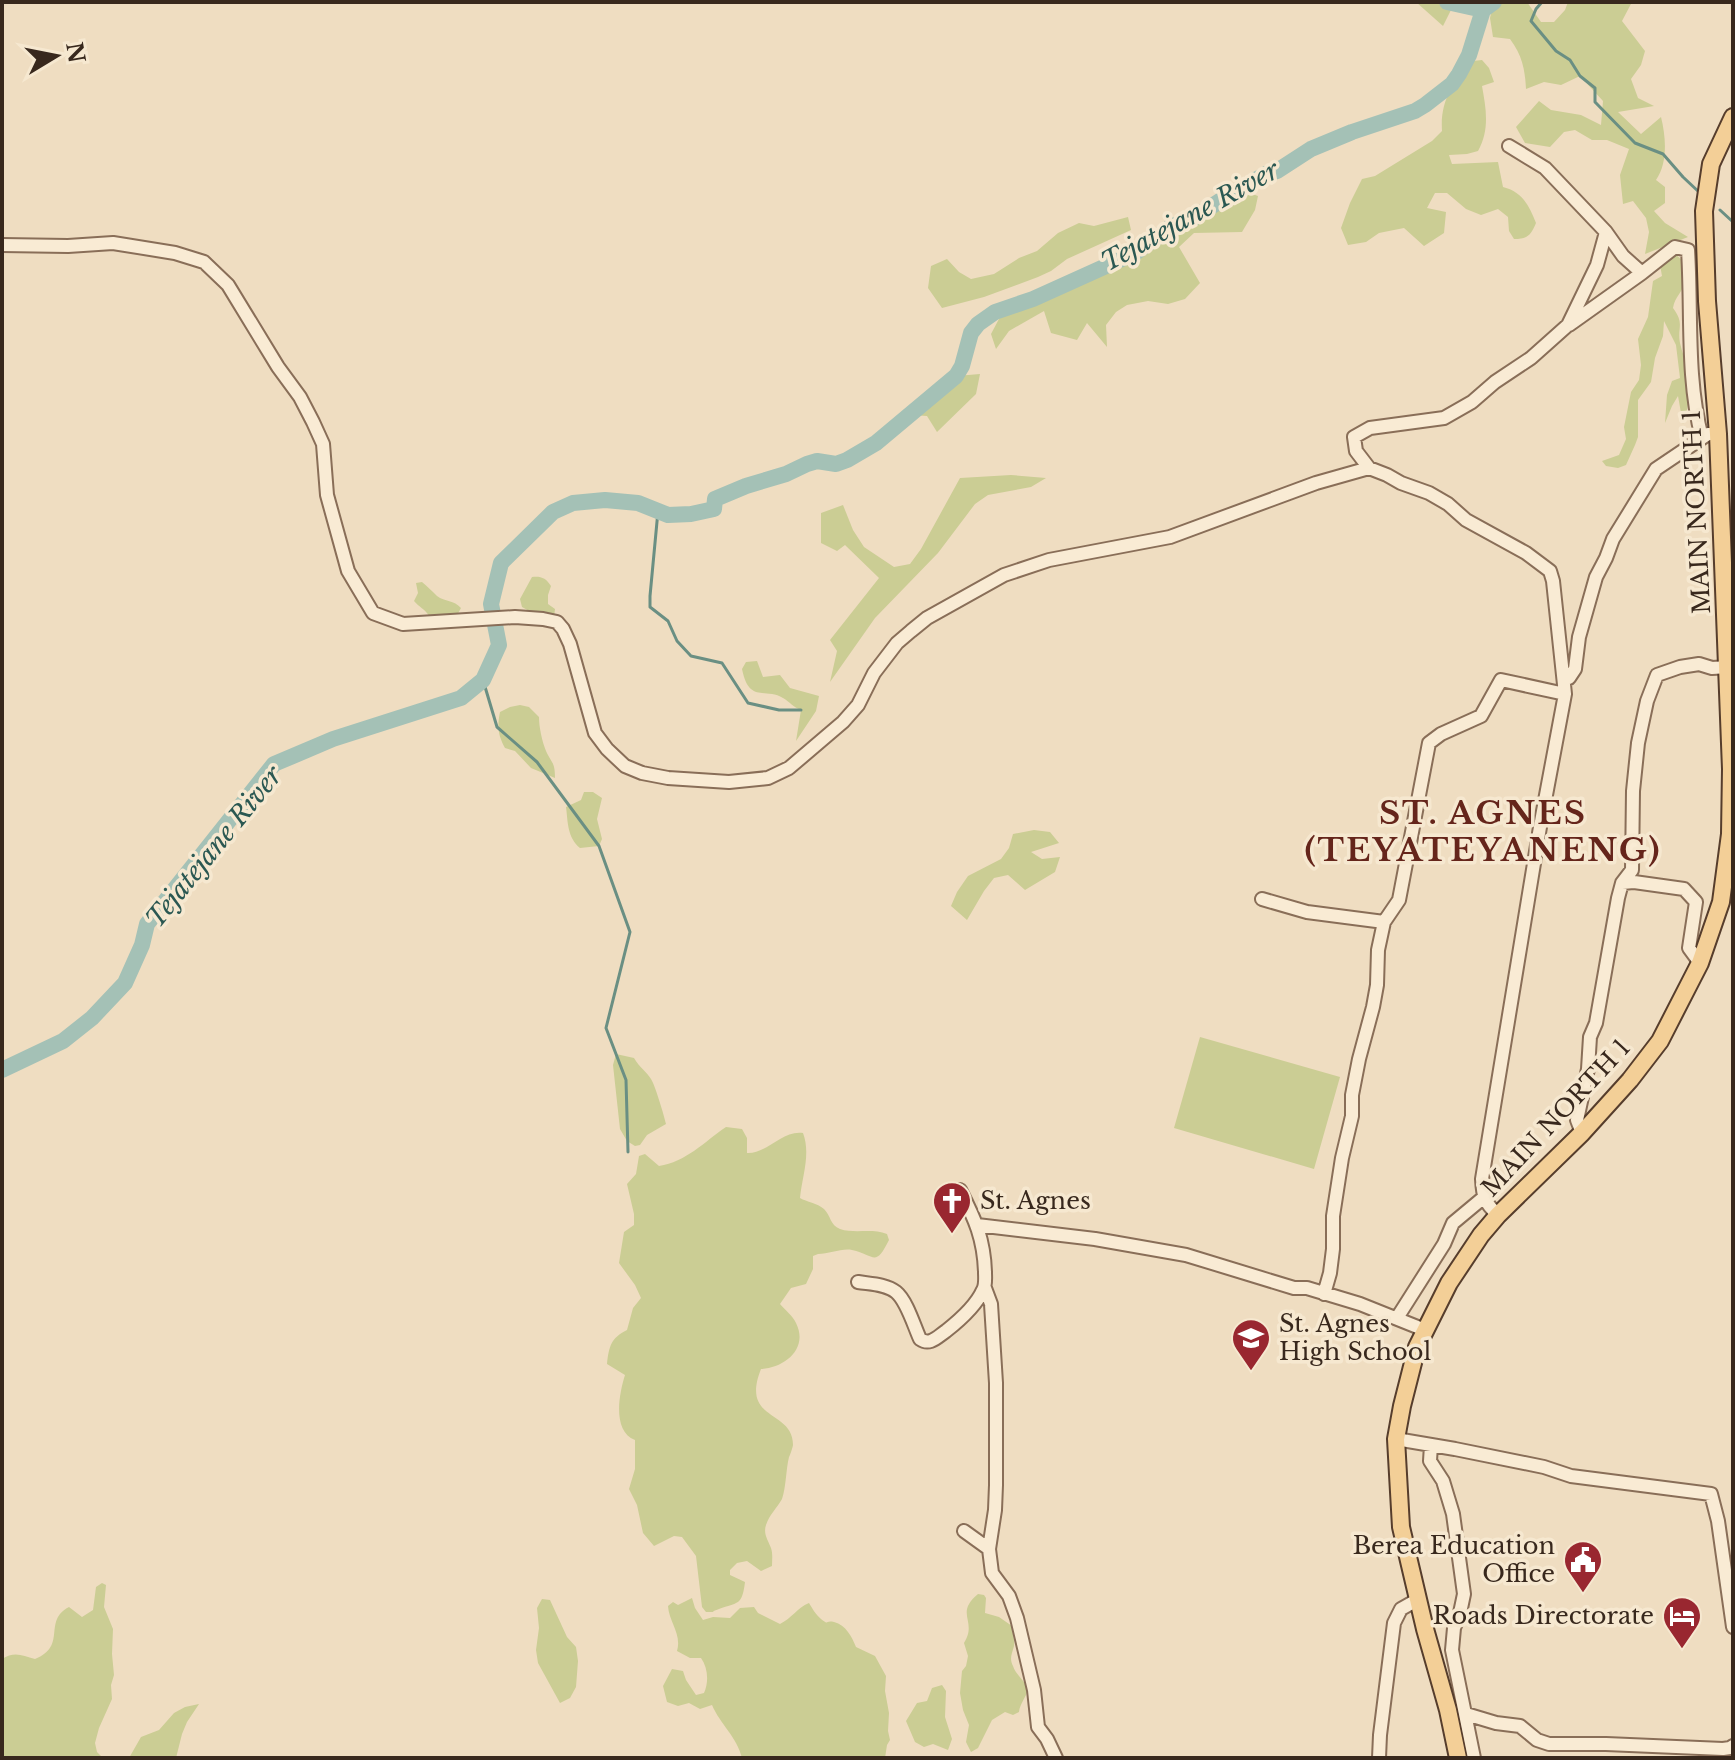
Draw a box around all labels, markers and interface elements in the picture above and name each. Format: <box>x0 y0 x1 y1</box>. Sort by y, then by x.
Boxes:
north arrow <box>16 16 96 96</box>
text: N <box>60 40 90 65</box>
water label: Tejatejane River <box>1095 153 1285 278</box>
street label: MAIN NORTH 1 <box>1677 409 1716 615</box>
water label: Tejatejane River <box>139 759 290 934</box>
district label: ST. AGNES (TEYATEYANENG) <box>1305 793 1661 870</box>
street label: MAIN NORTH 1 <box>1475 1033 1636 1202</box>
church icon: St. Agnes <box>931 1180 973 1235</box>
place label: St. Agnes <box>980 1186 1091 1215</box>
place label: St. Agnes High School <box>1279 1309 1431 1366</box>
school or university icon: St. Agnes High School <box>1230 1317 1272 1372</box>
place label: Berea Education Office <box>1353 1531 1555 1588</box>
public building icon: Berea Education Office <box>1562 1539 1604 1594</box>
hotel icon: Roads Directorate <box>1661 1595 1703 1650</box>
place label: Roads Directorate <box>1433 1601 1654 1630</box>

